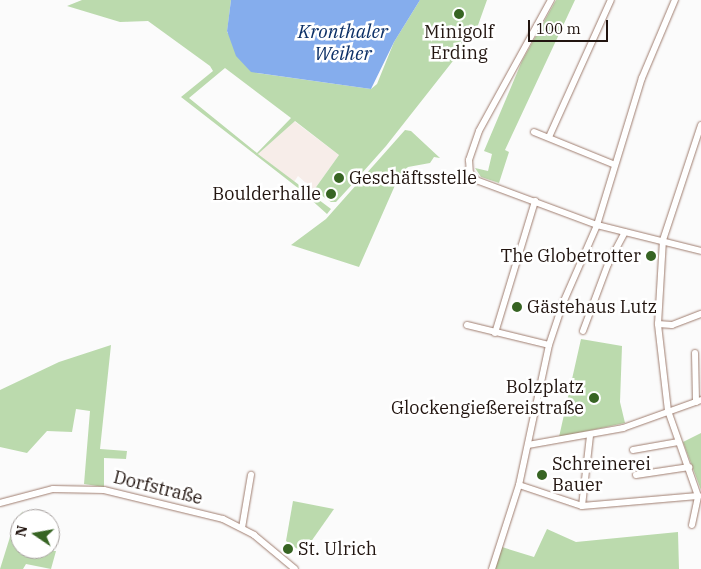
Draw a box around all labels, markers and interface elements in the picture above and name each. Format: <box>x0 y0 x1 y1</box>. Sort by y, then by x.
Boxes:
marker: Minigolf Erding <box>453 8 465 20</box>
scale bar <box>531 10 611 42</box>
text: 100 m <box>536 19 581 38</box>
water label: Kronthaler Weiher <box>298 21 388 65</box>
place label: Minigolf Erding <box>424 22 494 64</box>
place label: Geschäftsstelle <box>349 167 477 189</box>
marker: Geschäftsstelle <box>333 172 345 184</box>
place label: Boulderhalle <box>212 183 321 205</box>
marker: Boulderhalle <box>325 188 337 200</box>
place label: The Globetrotter <box>500 245 641 267</box>
marker: The Globetrotter <box>645 250 657 262</box>
place label: Gästehaus Lutz <box>527 296 657 318</box>
marker: Gästehaus Lutz <box>511 301 523 313</box>
place label: Bolzplatz Glockengießereistraße <box>391 377 584 419</box>
marker: Bolzplatz Glockengießereistraße <box>588 392 600 404</box>
place label: Schreinerei Bauer <box>552 454 651 496</box>
street label: Dorfstraße <box>111 466 205 510</box>
marker: Schreinerei Bauer <box>536 469 548 481</box>
north arrow <box>10 509 60 559</box>
text: N <box>11 524 31 538</box>
place label: St. Ulrich <box>298 538 377 560</box>
marker: St. Ulrich <box>282 543 294 555</box>

